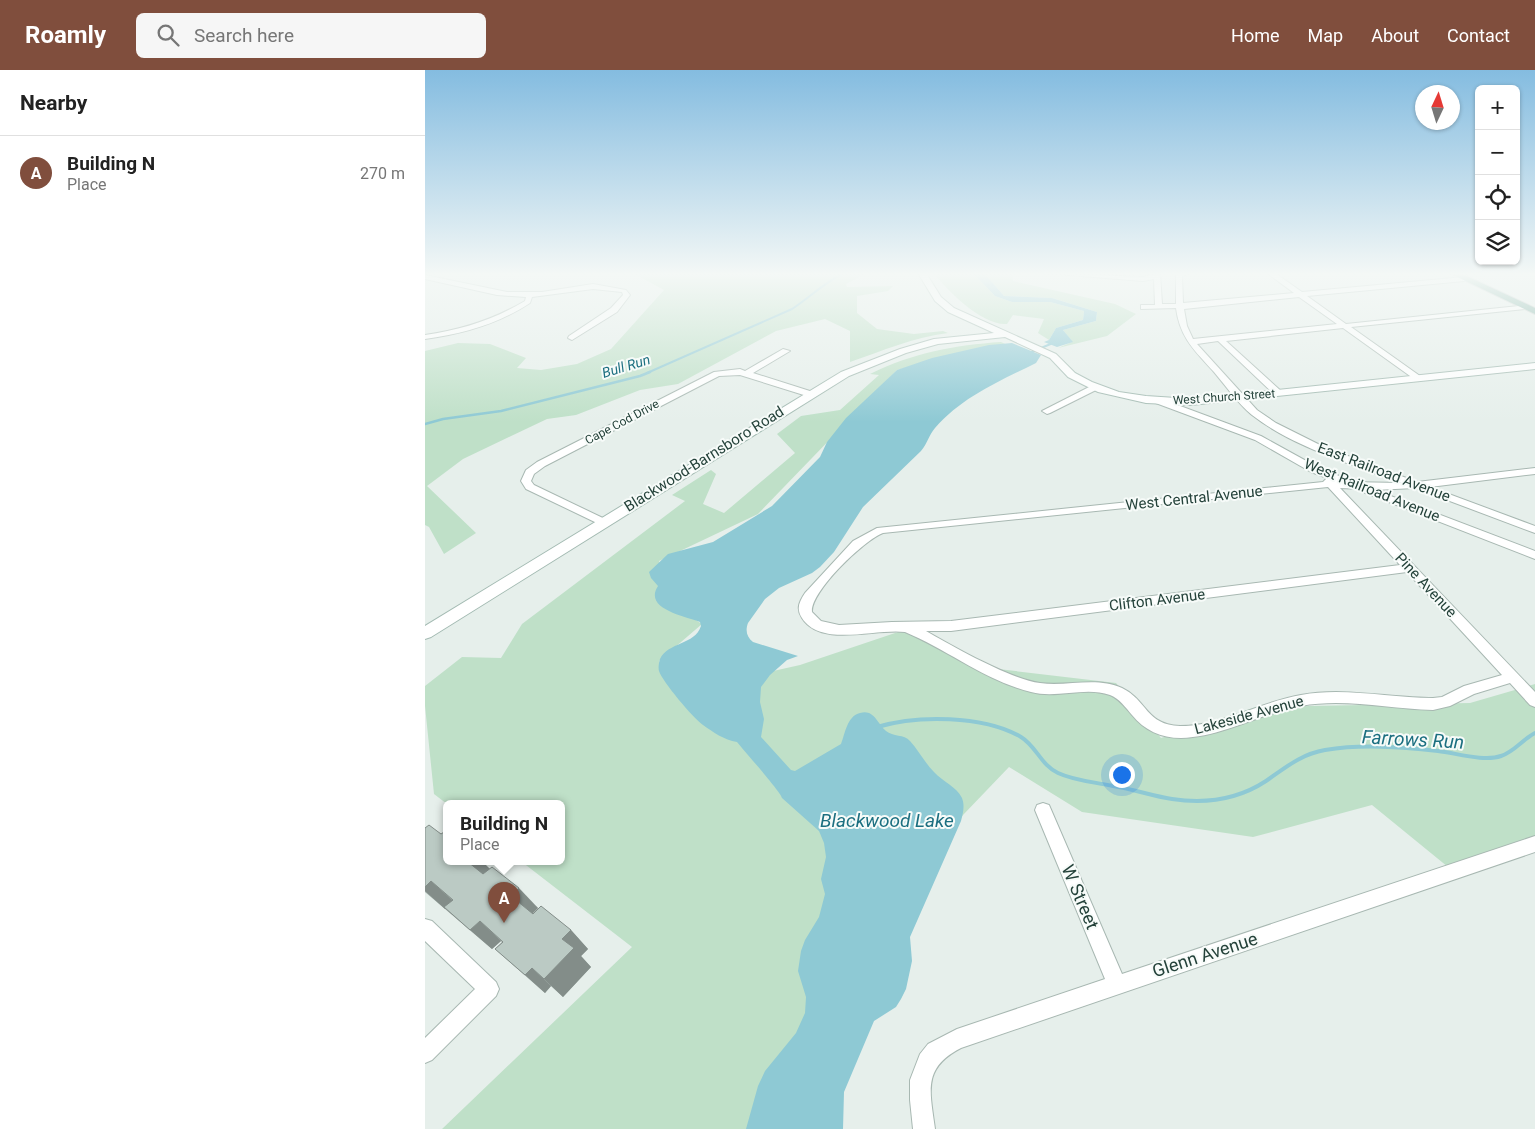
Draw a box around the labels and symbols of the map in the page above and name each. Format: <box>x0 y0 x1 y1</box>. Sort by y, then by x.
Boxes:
north arrow <box>1415 85 1460 130</box>
water label: Bull Run <box>600 351 652 381</box>
street label: West Church Street <box>1172 386 1276 408</box>
street label: Cape Cod Drive <box>583 397 661 447</box>
street label: Blackwood-Barnsboro Road <box>621 402 787 516</box>
street label: East Railroad Avenue <box>1315 438 1453 506</box>
street label: West Railroad Avenue <box>1301 454 1443 526</box>
street label: West Central Avenue <box>1125 482 1263 514</box>
street label: Pine Avenue <box>1391 549 1461 621</box>
street label: Clifton Avenue <box>1108 585 1206 615</box>
street label: Lakeside Avenue <box>1192 692 1306 738</box>
water label: Farrows Run <box>1361 725 1465 754</box>
your location <box>1109 762 1135 788</box>
water label: Blackwood Lake <box>820 809 954 832</box>
street label: W Street <box>1058 861 1103 932</box>
pin: A <box>488 882 520 923</box>
street label: Glenn Avenue <box>1150 928 1260 981</box>

